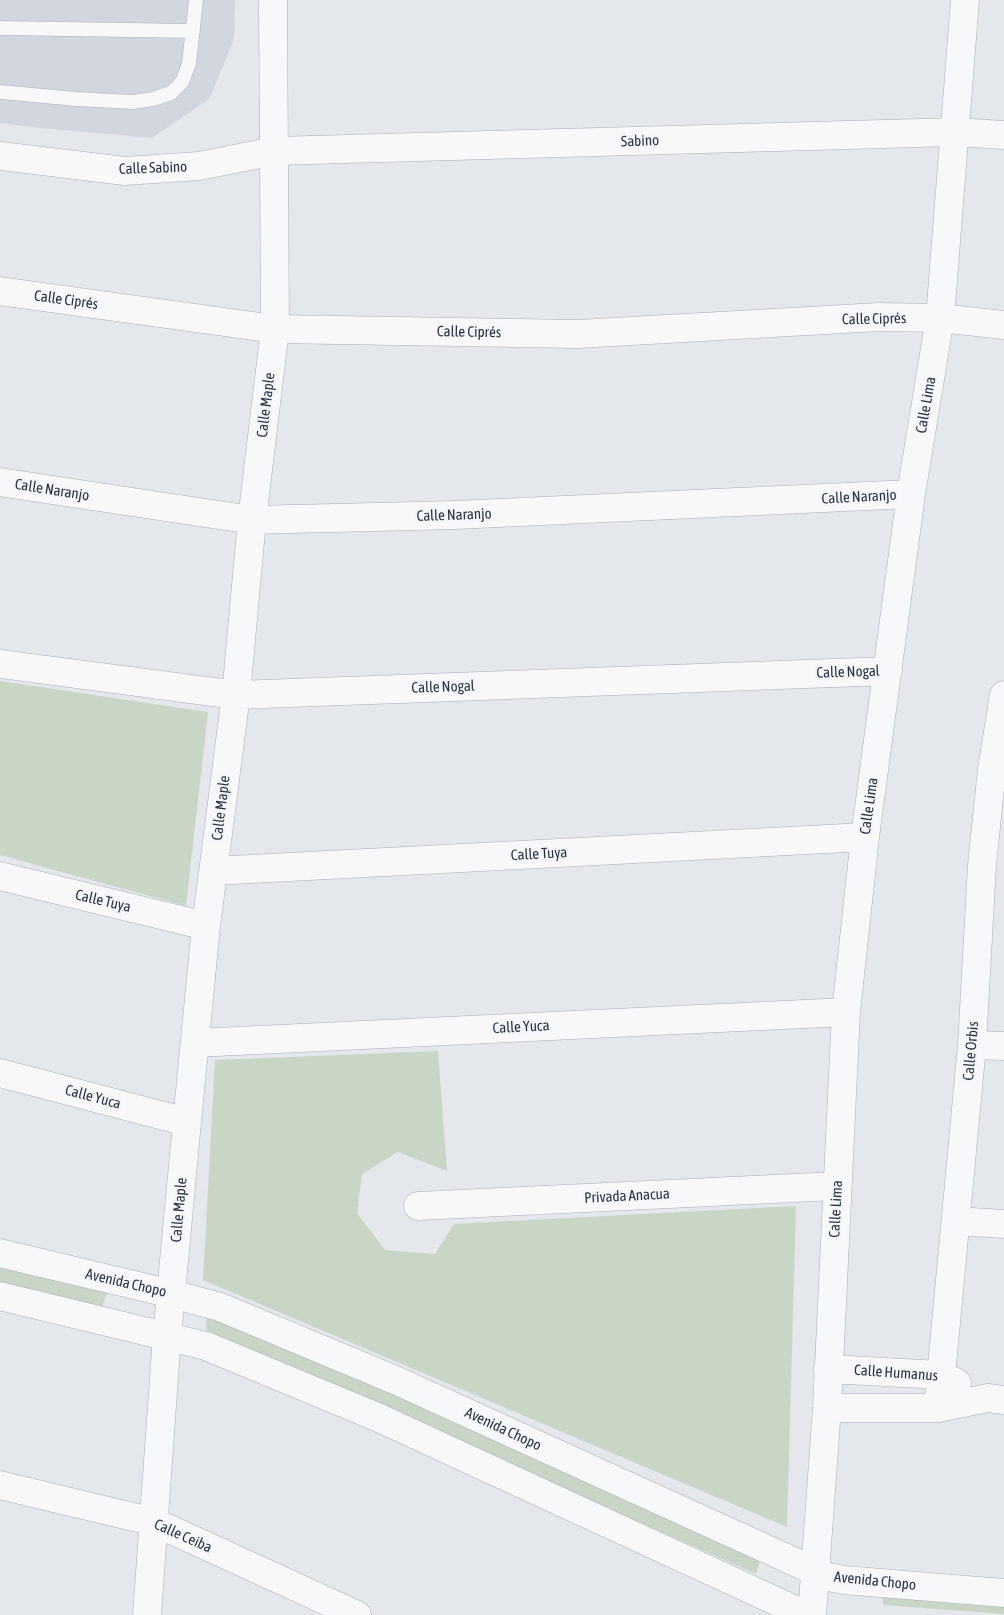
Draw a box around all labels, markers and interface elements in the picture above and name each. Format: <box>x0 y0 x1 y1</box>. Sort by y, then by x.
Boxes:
street label: Sabino <box>621 131 659 151</box>
street label: Calle Sabino <box>118 158 188 178</box>
street label: Calle Ciprés <box>33 287 99 313</box>
street label: Calle Ciprés <box>842 309 906 329</box>
street label: Calle Ciprés <box>437 322 501 342</box>
street label: Calle Maple <box>253 372 279 438</box>
street label: Calle Lima <box>912 375 940 435</box>
street label: Calle Naranjo <box>14 475 90 505</box>
street label: Calle Naranjo <box>821 486 897 508</box>
street label: Calle Naranjo <box>416 505 492 525</box>
street label: Calle Nogal <box>816 662 880 682</box>
street label: Calle Nogal <box>411 677 475 697</box>
street label: Calle Maple <box>208 775 234 841</box>
street label: Calle Lima <box>856 776 882 836</box>
street label: Calle Tuya <box>510 844 568 864</box>
street label: Calle Tuya <box>73 886 133 916</box>
street label: Calle Yuca <box>492 1017 550 1037</box>
street label: Calle Orbis <box>959 1021 983 1081</box>
street label: Calle Yuca <box>63 1081 123 1113</box>
street label: Calle Maple <box>167 1177 191 1243</box>
street label: Calle Lima <box>826 1180 846 1238</box>
street label: Privada Anacua <box>584 1185 670 1207</box>
street label: Avenida Chopo <box>84 1265 168 1301</box>
street label: Calle Humanus <box>854 1361 938 1385</box>
street label: Avenida Chopo <box>462 1403 544 1455</box>
street label: Calle Ceiba <box>151 1515 215 1557</box>
street label: Avenida Chopo <box>833 1568 917 1594</box>

